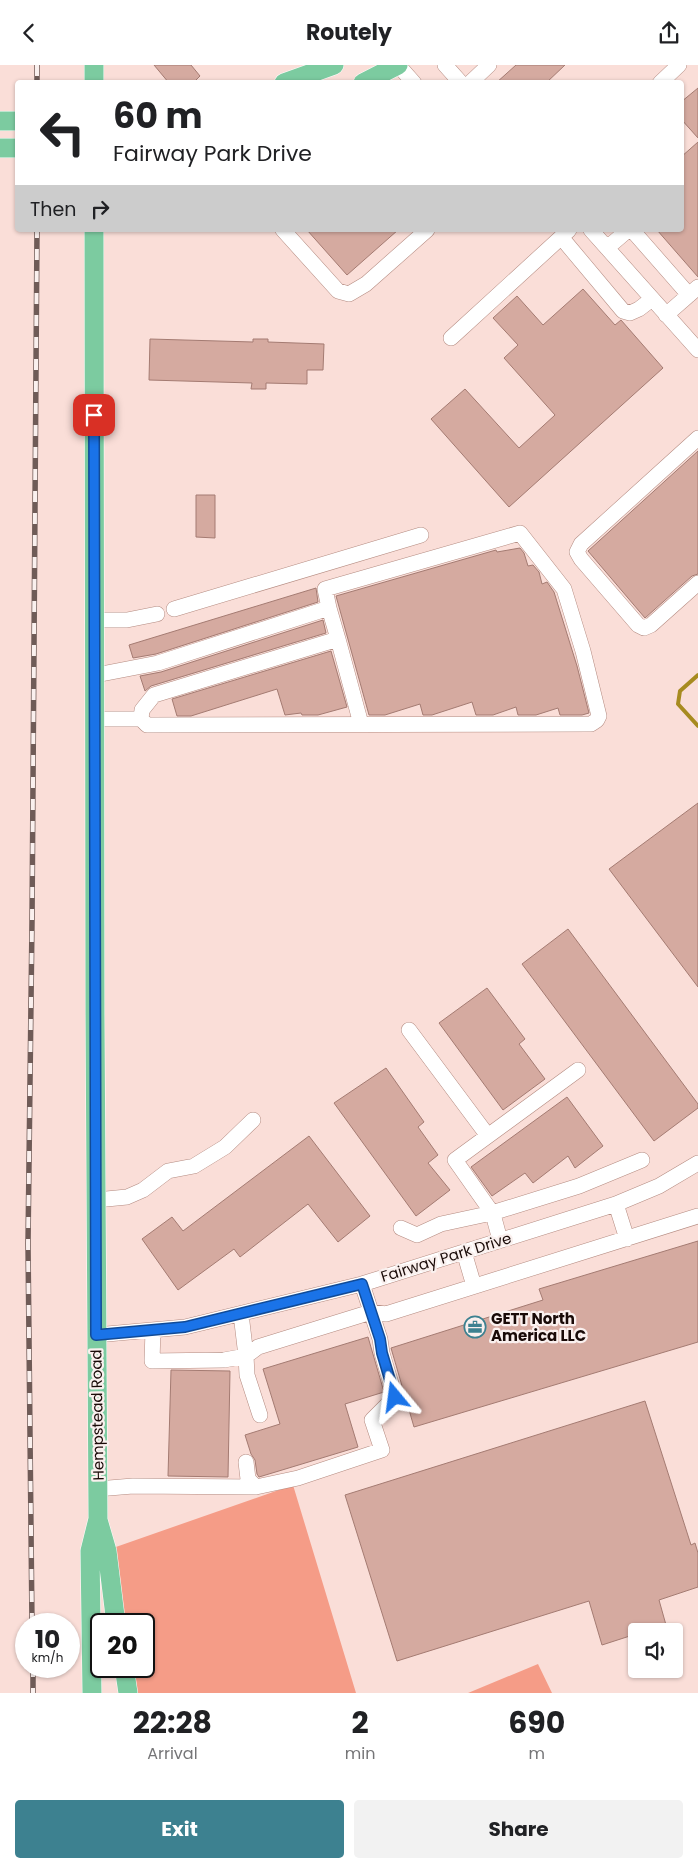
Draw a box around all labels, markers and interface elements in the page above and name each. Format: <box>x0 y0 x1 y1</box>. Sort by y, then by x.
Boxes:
text: Routely <box>306 17 392 48</box>
icon: back <box>15 19 43 47</box>
icon: share <box>655 19 683 47</box>
text: 60 m <box>113 91 203 140</box>
icon: left <box>30 100 95 165</box>
text: Fairway Park Drive <box>113 138 312 169</box>
icon: right <box>86 195 114 223</box>
text: Then <box>30 196 76 223</box>
pin <box>73 394 115 436</box>
icon: arrive <box>80 401 108 429</box>
street label: Fairway Park Drive <box>378 1227 514 1287</box>
place label: GETT North America LLC <box>491 1308 586 1346</box>
office icon: GETT North America LLC <box>463 1315 487 1339</box>
street label: Hempstead Road <box>85 1349 109 1481</box>
position arrow <box>368 1370 420 1422</box>
speed limit sign: 20 <box>90 1613 155 1678</box>
text: 10 <box>35 1622 60 1657</box>
map controls <box>628 1623 683 1678</box>
button: sound <box>628 1623 683 1678</box>
text: km/h <box>32 1649 63 1666</box>
text: 22:28 <box>133 1701 212 1744</box>
text: 2 <box>352 1701 369 1744</box>
text: 690 <box>508 1701 565 1744</box>
text: Arrival <box>147 1742 198 1765</box>
text: min <box>345 1742 375 1765</box>
text: m <box>528 1742 545 1765</box>
button: Exit <box>15 1800 344 1858</box>
button: Share <box>354 1800 683 1858</box>

